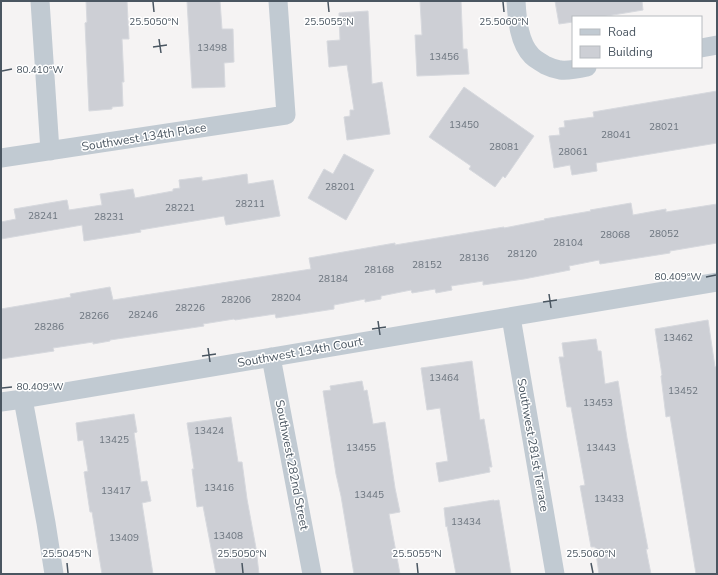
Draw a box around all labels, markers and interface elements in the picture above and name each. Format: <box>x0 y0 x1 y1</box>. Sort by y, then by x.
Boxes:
text: 25.5050°N <box>129 15 179 29</box>
text: 25.5055°N <box>304 15 354 29</box>
text: 25.5060°N <box>479 15 529 29</box>
legend <box>572 16 702 68</box>
text: Road <box>608 24 636 40</box>
house number: 13498 <box>197 41 227 55</box>
text: Building <box>608 44 653 60</box>
house number: 13456 <box>429 50 459 64</box>
text: 80.410°W <box>16 63 64 77</box>
house number: 13450 <box>449 118 479 132</box>
street label: Southwest 134th Place <box>80 119 208 155</box>
house number: 28021 <box>649 120 679 134</box>
house number: 28041 <box>601 128 631 142</box>
house number: 28081 <box>489 140 519 154</box>
house number: 28061 <box>558 145 588 159</box>
house number: 28201 <box>325 180 355 194</box>
house number: 28211 <box>235 197 265 211</box>
house number: 28221 <box>165 201 195 215</box>
house number: 28241 <box>28 209 58 223</box>
house number: 28231 <box>94 210 124 224</box>
house number: 28052 <box>649 227 679 241</box>
house number: 28068 <box>600 228 630 242</box>
house number: 28104 <box>553 236 583 250</box>
house number: 28120 <box>507 247 537 261</box>
house number: 28136 <box>459 251 489 265</box>
house number: 28152 <box>412 258 442 272</box>
house number: 28168 <box>364 263 394 277</box>
text: 80.409°W <box>654 270 702 284</box>
house number: 28184 <box>318 272 348 286</box>
house number: 28204 <box>271 291 301 305</box>
house number: 28206 <box>221 293 251 307</box>
house number: 28226 <box>175 301 205 315</box>
house number: 28246 <box>128 308 158 322</box>
house number: 28266 <box>79 309 109 323</box>
house number: 28286 <box>34 320 64 334</box>
house number: 13462 <box>663 331 693 345</box>
street label: Southwest 134th Court <box>236 333 365 371</box>
house number: 13464 <box>429 371 459 385</box>
street label: Southwest 281st Terrace <box>513 377 553 513</box>
text: 80.409°W <box>16 380 64 394</box>
house number: 13452 <box>668 384 698 398</box>
house number: 13453 <box>583 396 613 410</box>
street label: Southwest 282nd Street <box>272 399 313 532</box>
house number: 13424 <box>194 424 224 438</box>
house number: 13425 <box>99 433 129 447</box>
house number: 13455 <box>346 441 376 455</box>
house number: 13443 <box>586 441 616 455</box>
house number: 13416 <box>204 481 234 495</box>
house number: 13417 <box>101 484 131 498</box>
house number: 13445 <box>354 488 384 502</box>
house number: 13433 <box>594 492 624 506</box>
house number: 13434 <box>451 515 481 529</box>
house number: 13408 <box>213 529 243 543</box>
house number: 13409 <box>109 531 139 545</box>
text: 25.5045°N <box>42 547 92 561</box>
text: 25.5050°N <box>217 547 267 561</box>
text: 25.5055°N <box>392 547 442 561</box>
text: 25.5060°N <box>566 547 616 561</box>

